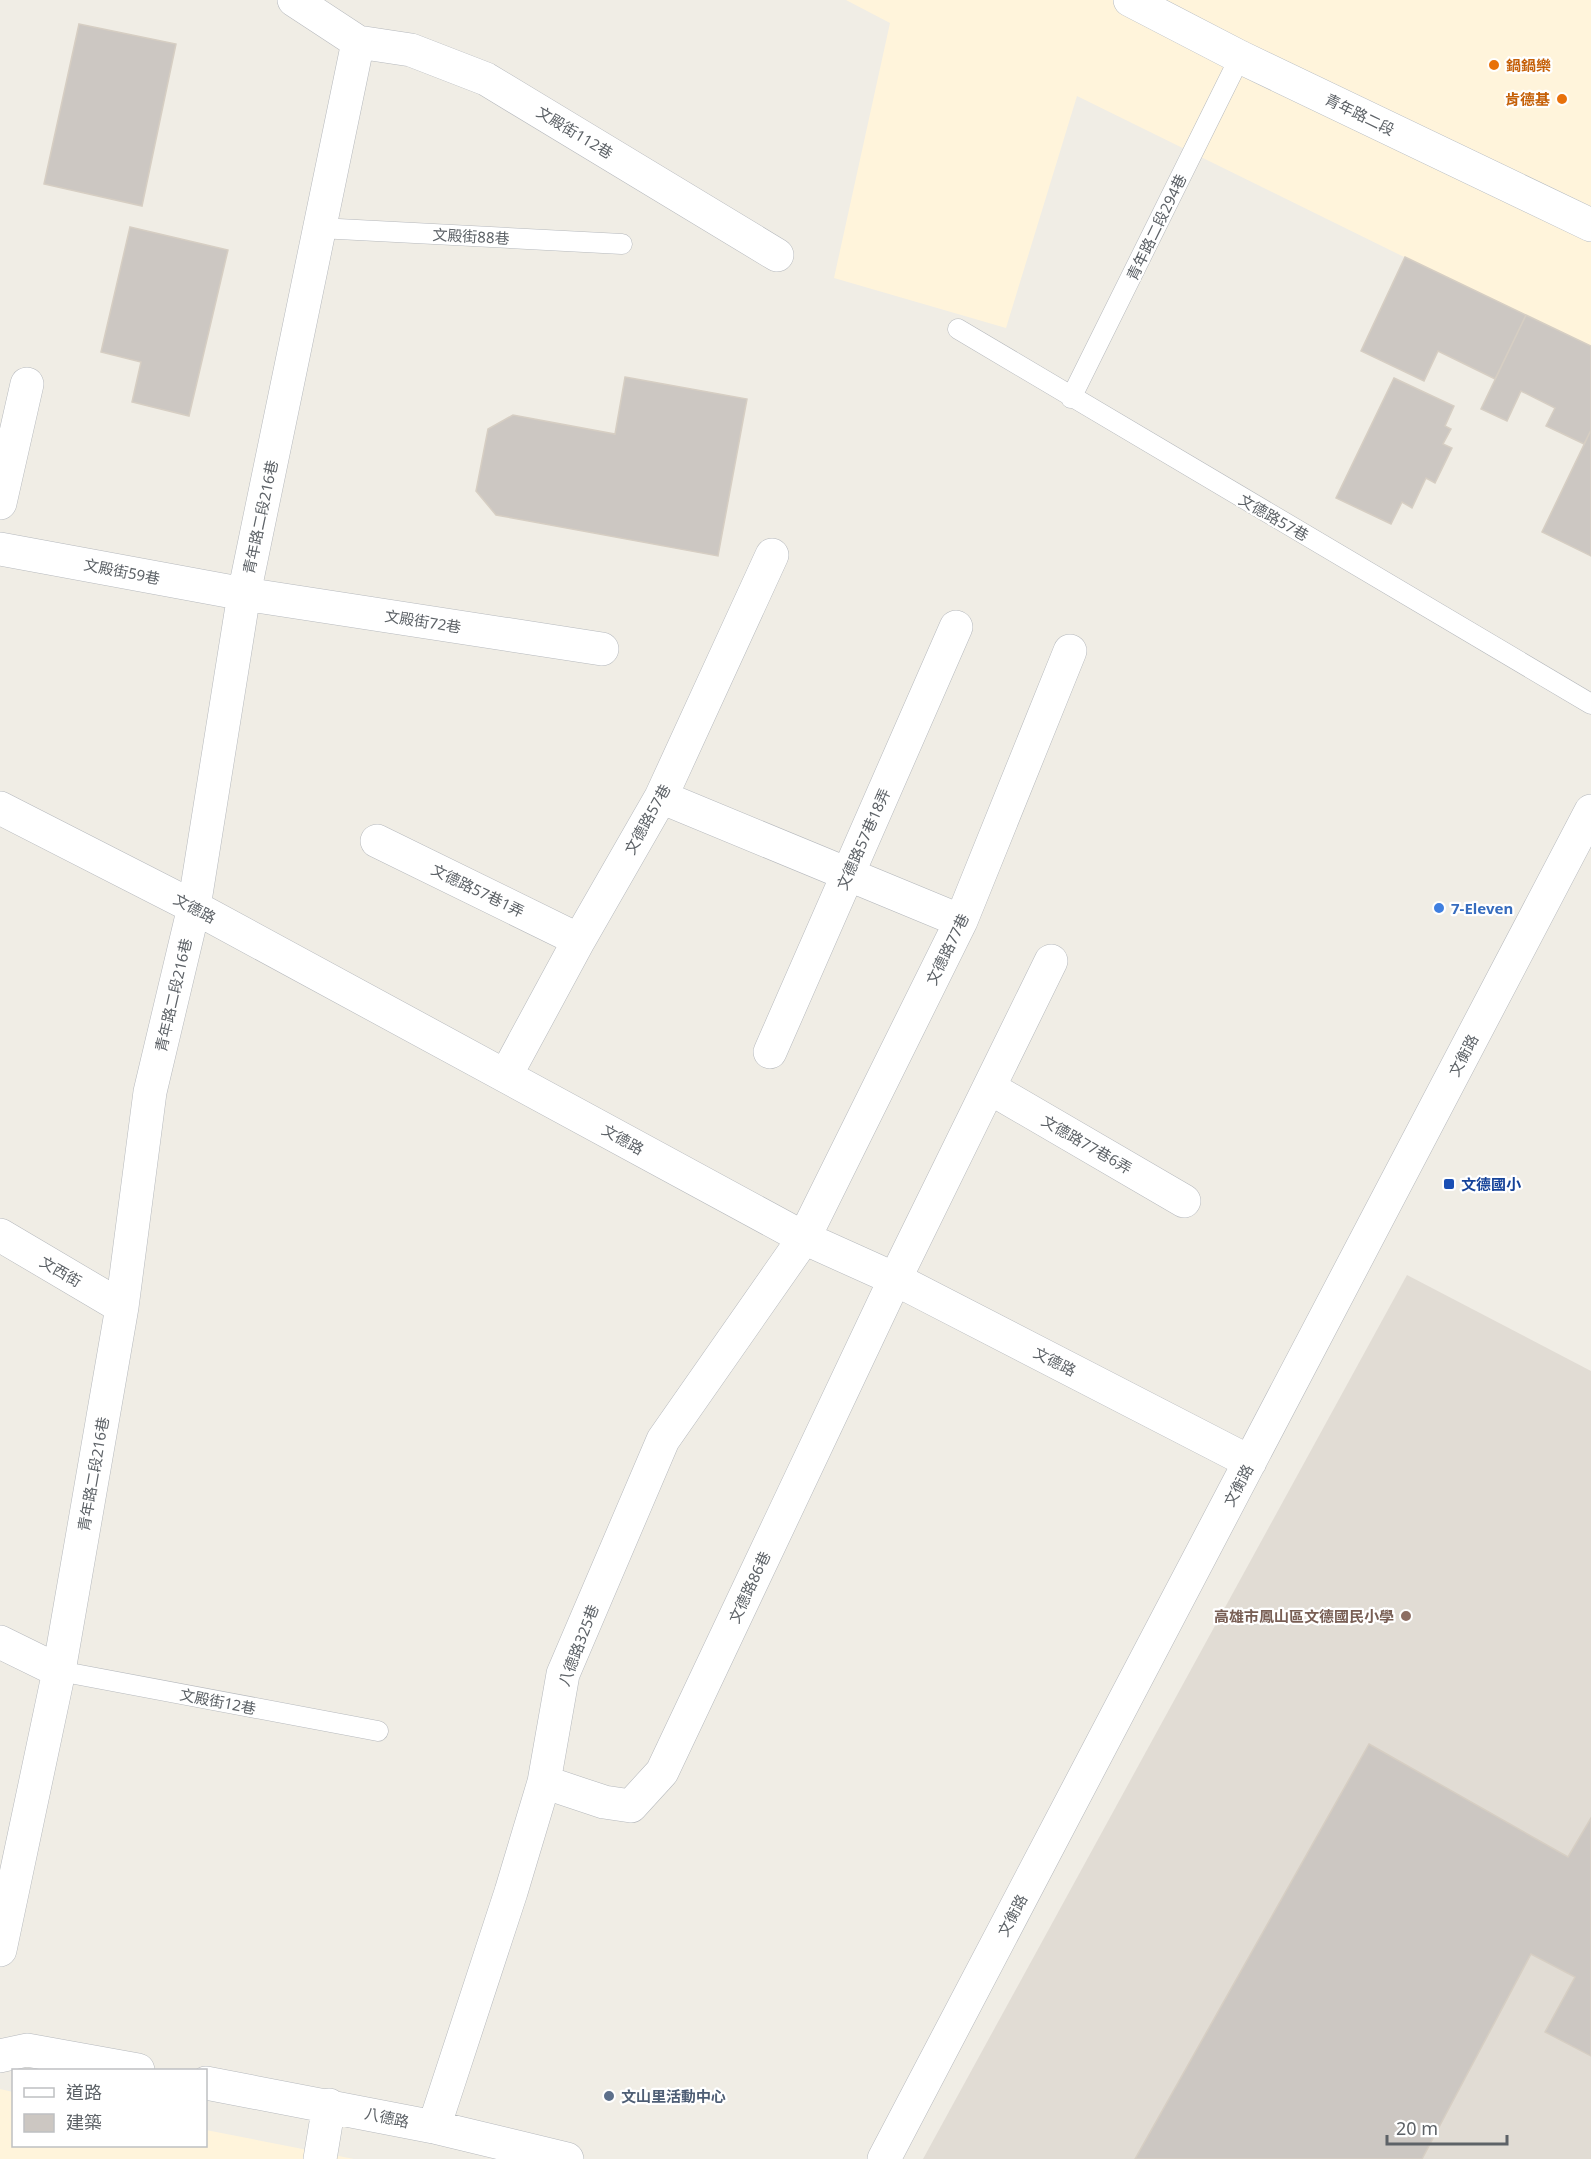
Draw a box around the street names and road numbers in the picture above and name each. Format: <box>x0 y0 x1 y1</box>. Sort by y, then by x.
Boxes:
street label: 青年路二段 <box>1322 89 1398 139</box>
street label: 文殿街112巷 <box>533 101 617 163</box>
street label: 青年路二段294巷 <box>1122 171 1190 283</box>
street label: 文殿街88巷 <box>432 224 510 248</box>
street label: 青年路二段216巷 <box>238 458 282 576</box>
street label: 文德路57巷 <box>1236 489 1312 545</box>
street label: 文殿街59巷 <box>82 554 162 588</box>
street label: 文殿街72巷 <box>383 605 463 637</box>
street label: 文德路57巷 <box>620 780 674 858</box>
street label: 文德路57巷18弄 <box>832 785 894 893</box>
street label: 文德路57巷1弄 <box>428 859 528 921</box>
street label: 文德路 <box>170 889 220 927</box>
street label: 文德路77巷 <box>921 910 973 988</box>
street label: 青年路二段216巷 <box>150 936 196 1054</box>
street label: 文衡路 <box>1444 1030 1482 1080</box>
street label: 文德路77巷6弄 <box>1038 1110 1136 1178</box>
street label: 文德路 <box>598 1119 648 1159</box>
street label: 文西街 <box>37 1251 85 1291</box>
street label: 文德路 <box>1030 1342 1080 1380</box>
street label: 青年路二段216巷 <box>73 1415 113 1533</box>
street label: 文衡路 <box>1219 1460 1257 1510</box>
street label: 文德路86巷 <box>724 1548 774 1626</box>
street label: 八德路325巷 <box>553 1601 603 1689</box>
street label: 文殿街12巷 <box>178 1684 258 1718</box>
street label: 文衡路 <box>993 1890 1031 1940</box>
street label: 八德路 <box>363 2103 411 2131</box>

